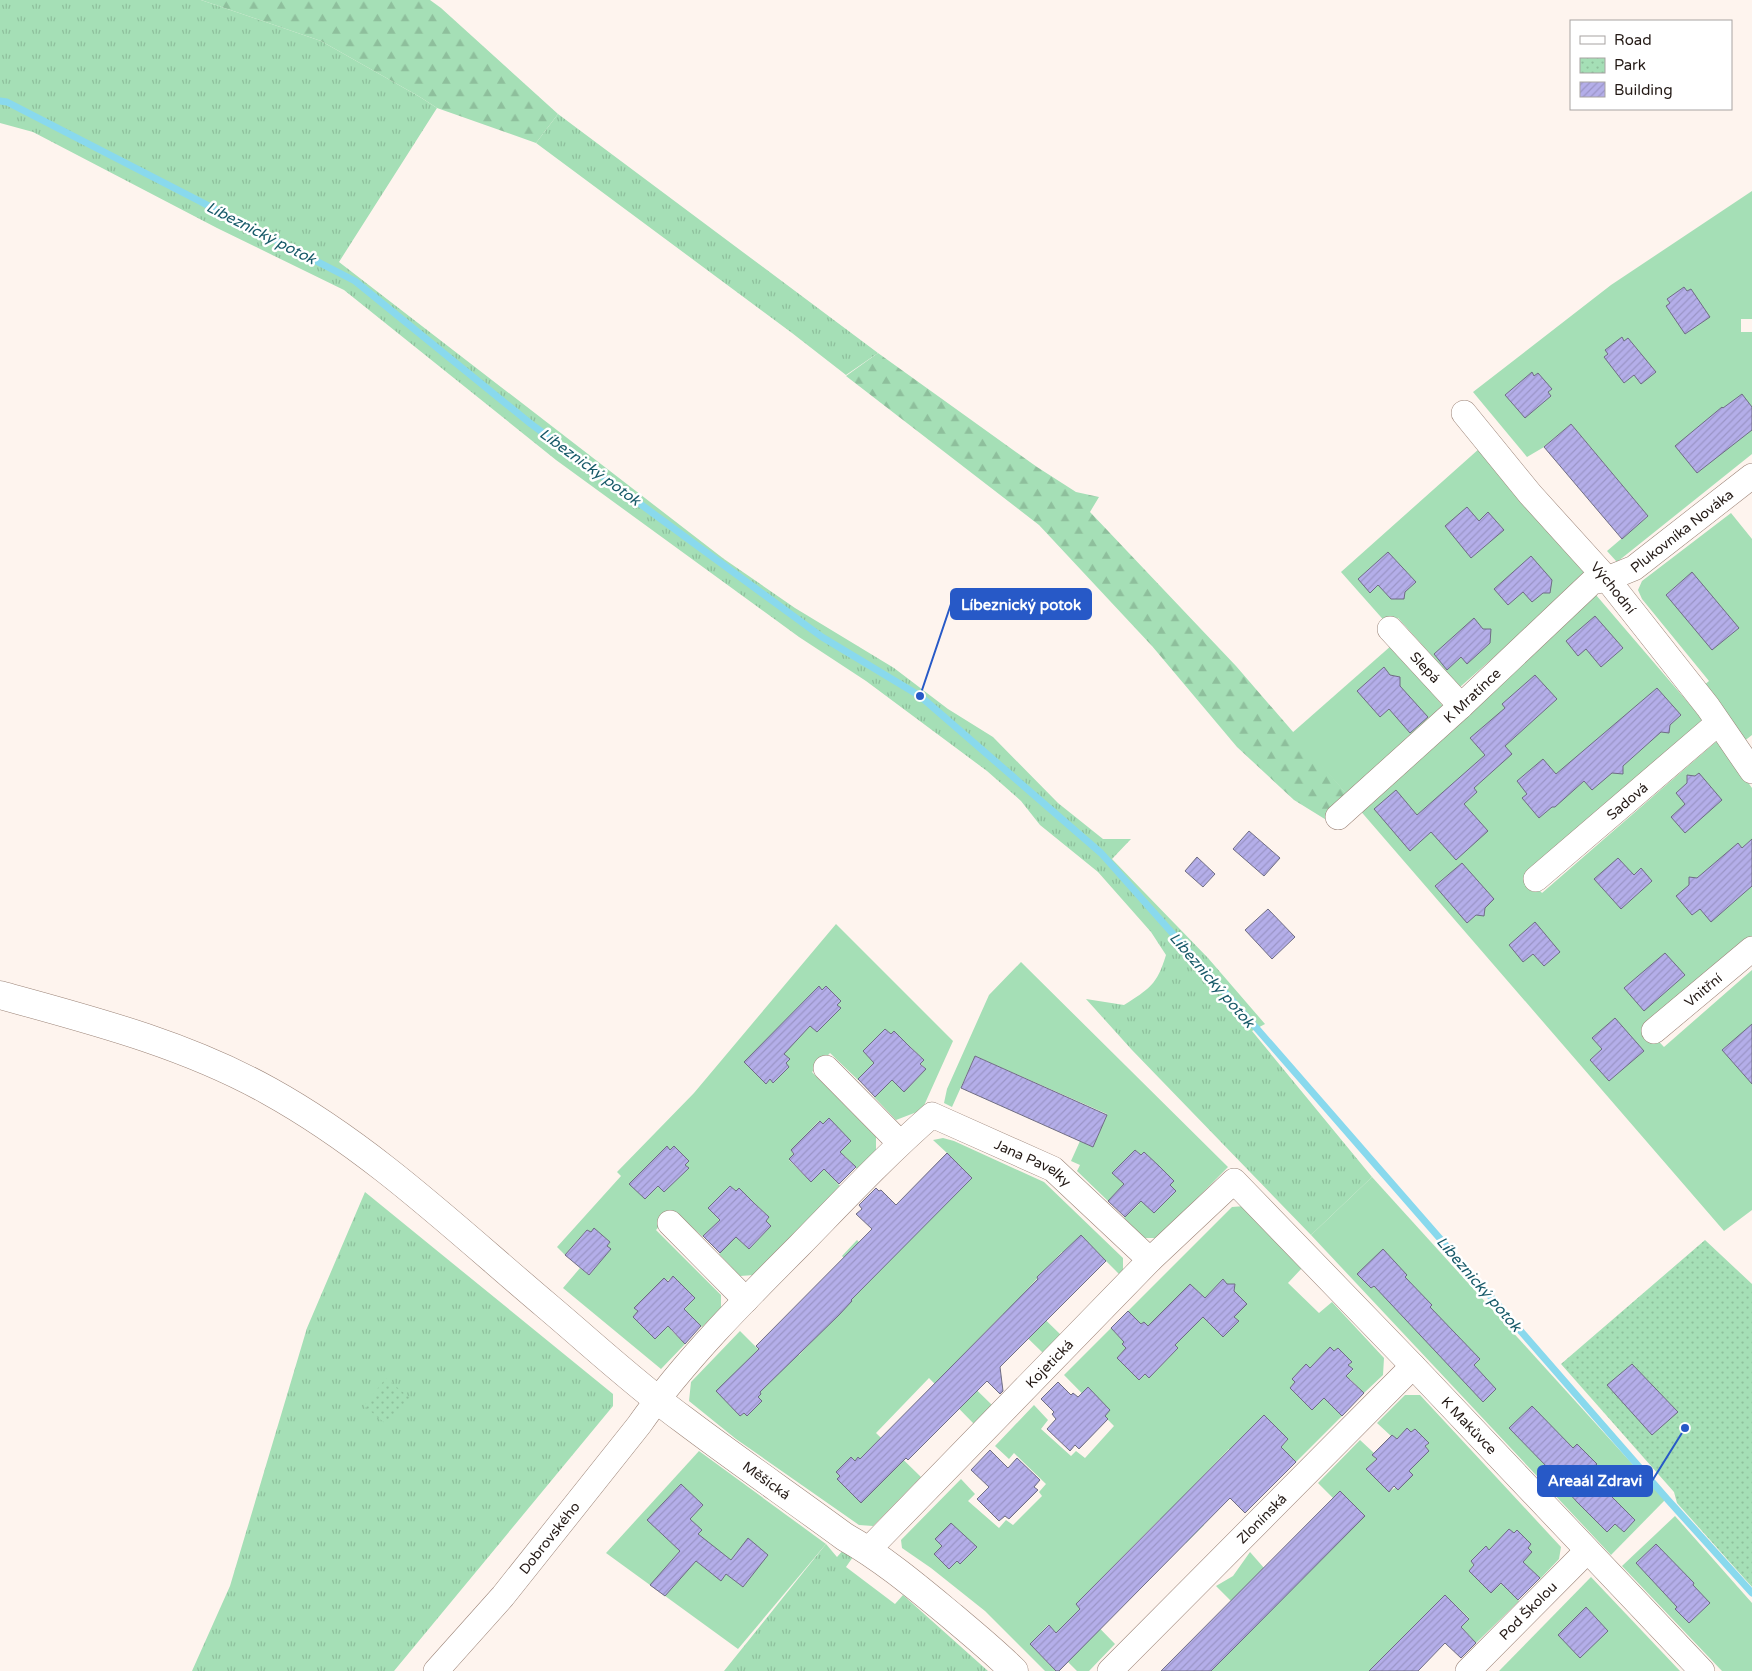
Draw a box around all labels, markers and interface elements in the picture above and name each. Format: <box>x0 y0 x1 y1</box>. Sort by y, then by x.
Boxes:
legend <box>1570 20 1732 110</box>
text: Road <box>1614 31 1652 49</box>
text: Park <box>1614 56 1646 74</box>
text: Building <box>1614 81 1673 99</box>
water label: Líbeznický potok <box>203 198 320 269</box>
water label: Líbeznický potok <box>536 424 645 511</box>
street label: Plukovníka Nováka <box>1627 486 1737 577</box>
street label: Východní <box>1587 559 1640 618</box>
callout: Líbeznický potok <box>951 589 1091 619</box>
text: Líbeznický potok <box>961 596 1081 615</box>
street label: Slepá <box>1406 648 1444 687</box>
street label: K Mratínce <box>1440 665 1505 727</box>
street label: Sadová <box>1603 779 1652 824</box>
water label: Líbeznický potok <box>1166 929 1259 1033</box>
street label: Vnitřní <box>1681 969 1726 1011</box>
street label: Jana Pavelky <box>992 1136 1075 1191</box>
water label: Líbeznický potok <box>1433 1233 1526 1337</box>
street label: Kojetická <box>1022 1336 1077 1392</box>
street label: K Makůvce <box>1438 1393 1500 1458</box>
street label: Měšická <box>739 1458 793 1504</box>
callout: Areaál Zdravi <box>1538 1466 1652 1496</box>
text: Areaál Zdravi <box>1548 1472 1642 1490</box>
street label: Zlonínská <box>1233 1490 1290 1547</box>
street label: Dobrovského <box>516 1498 584 1578</box>
street label: Pod Školou <box>1496 1578 1561 1644</box>

